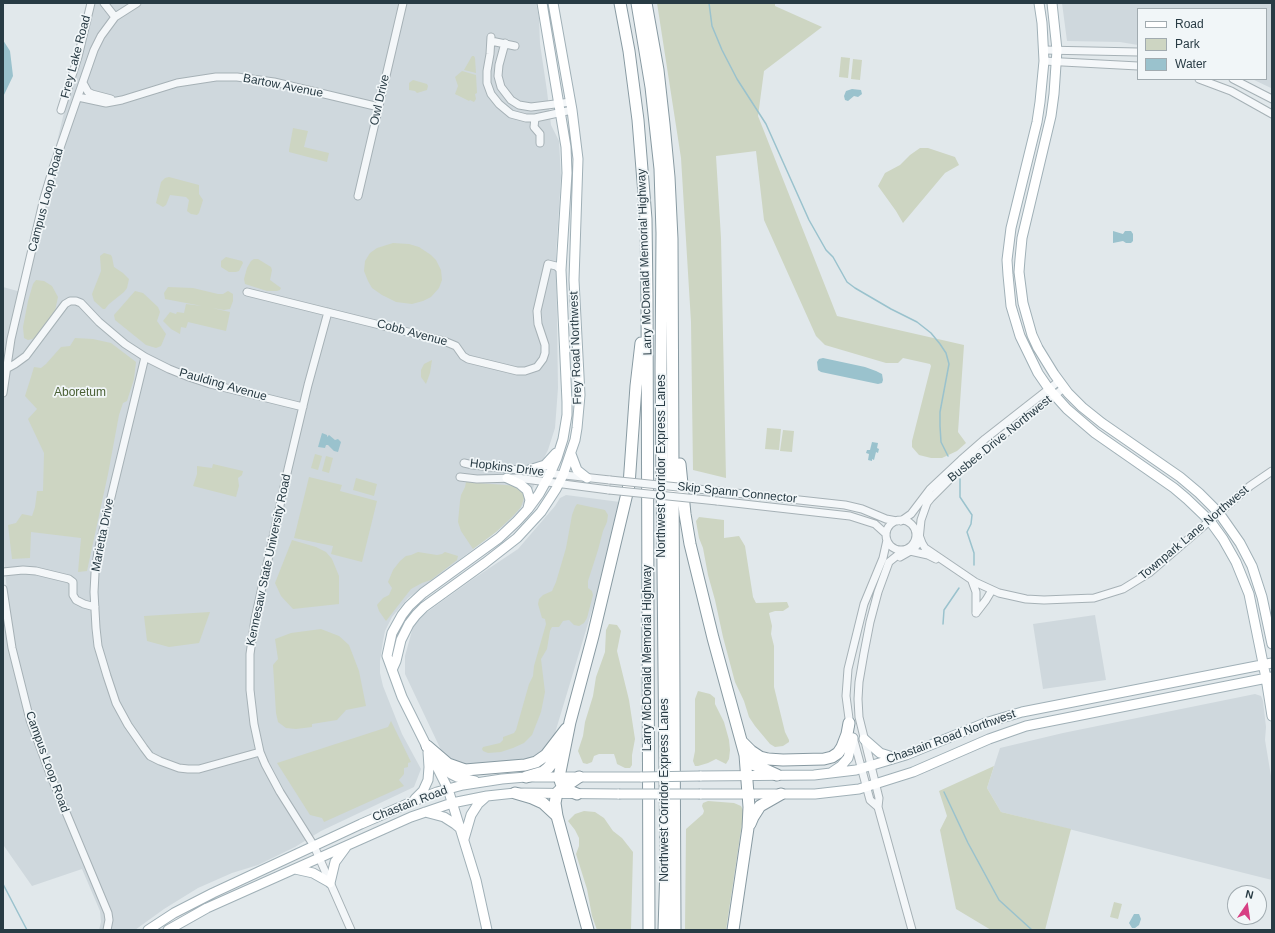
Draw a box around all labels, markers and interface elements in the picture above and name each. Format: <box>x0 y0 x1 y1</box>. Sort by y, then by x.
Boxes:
legend <box>1137 8 1267 80</box>
street label: Frey Lake Road <box>58 14 94 100</box>
text: Road <box>1175 17 1204 31</box>
text: Park <box>1175 37 1200 51</box>
text: Water <box>1175 57 1207 71</box>
street label: Bartow Avenue <box>242 71 324 101</box>
street label: Owl Drive <box>367 73 393 127</box>
street label: Campus Loop Road <box>25 147 67 253</box>
street label: Larry McDonald Memorial Highway <box>635 168 655 356</box>
street label: Frey Road Northwest <box>567 291 585 405</box>
street label: Cobb Avenue <box>375 317 449 349</box>
street label: Paulding Avenue <box>178 366 268 404</box>
street label: Northwest Corridor Express Lanes <box>655 374 669 558</box>
park label: Aboretum <box>54 386 106 400</box>
street label: Busbee Drive Northwest <box>945 393 1055 485</box>
street label: Hopkins Drive <box>469 456 545 480</box>
street label: Kennesaw State University Road <box>244 473 294 647</box>
street label: Skip Spann Connector <box>677 480 797 506</box>
street label: Townpark Lane Northwest <box>1136 483 1252 583</box>
street label: Marietta Drive <box>89 497 117 573</box>
street label: Larry McDonald Memorial Highway <box>641 565 655 751</box>
street label: Northwest Corridor Express Lanes <box>658 698 672 882</box>
street label: Chastain Road Northwest <box>884 707 1018 767</box>
street label: Campus Loop Road <box>22 709 72 815</box>
street label: Chastain Road <box>370 783 450 825</box>
north arrow <box>1227 885 1267 925</box>
text: N <box>1244 888 1255 901</box>

